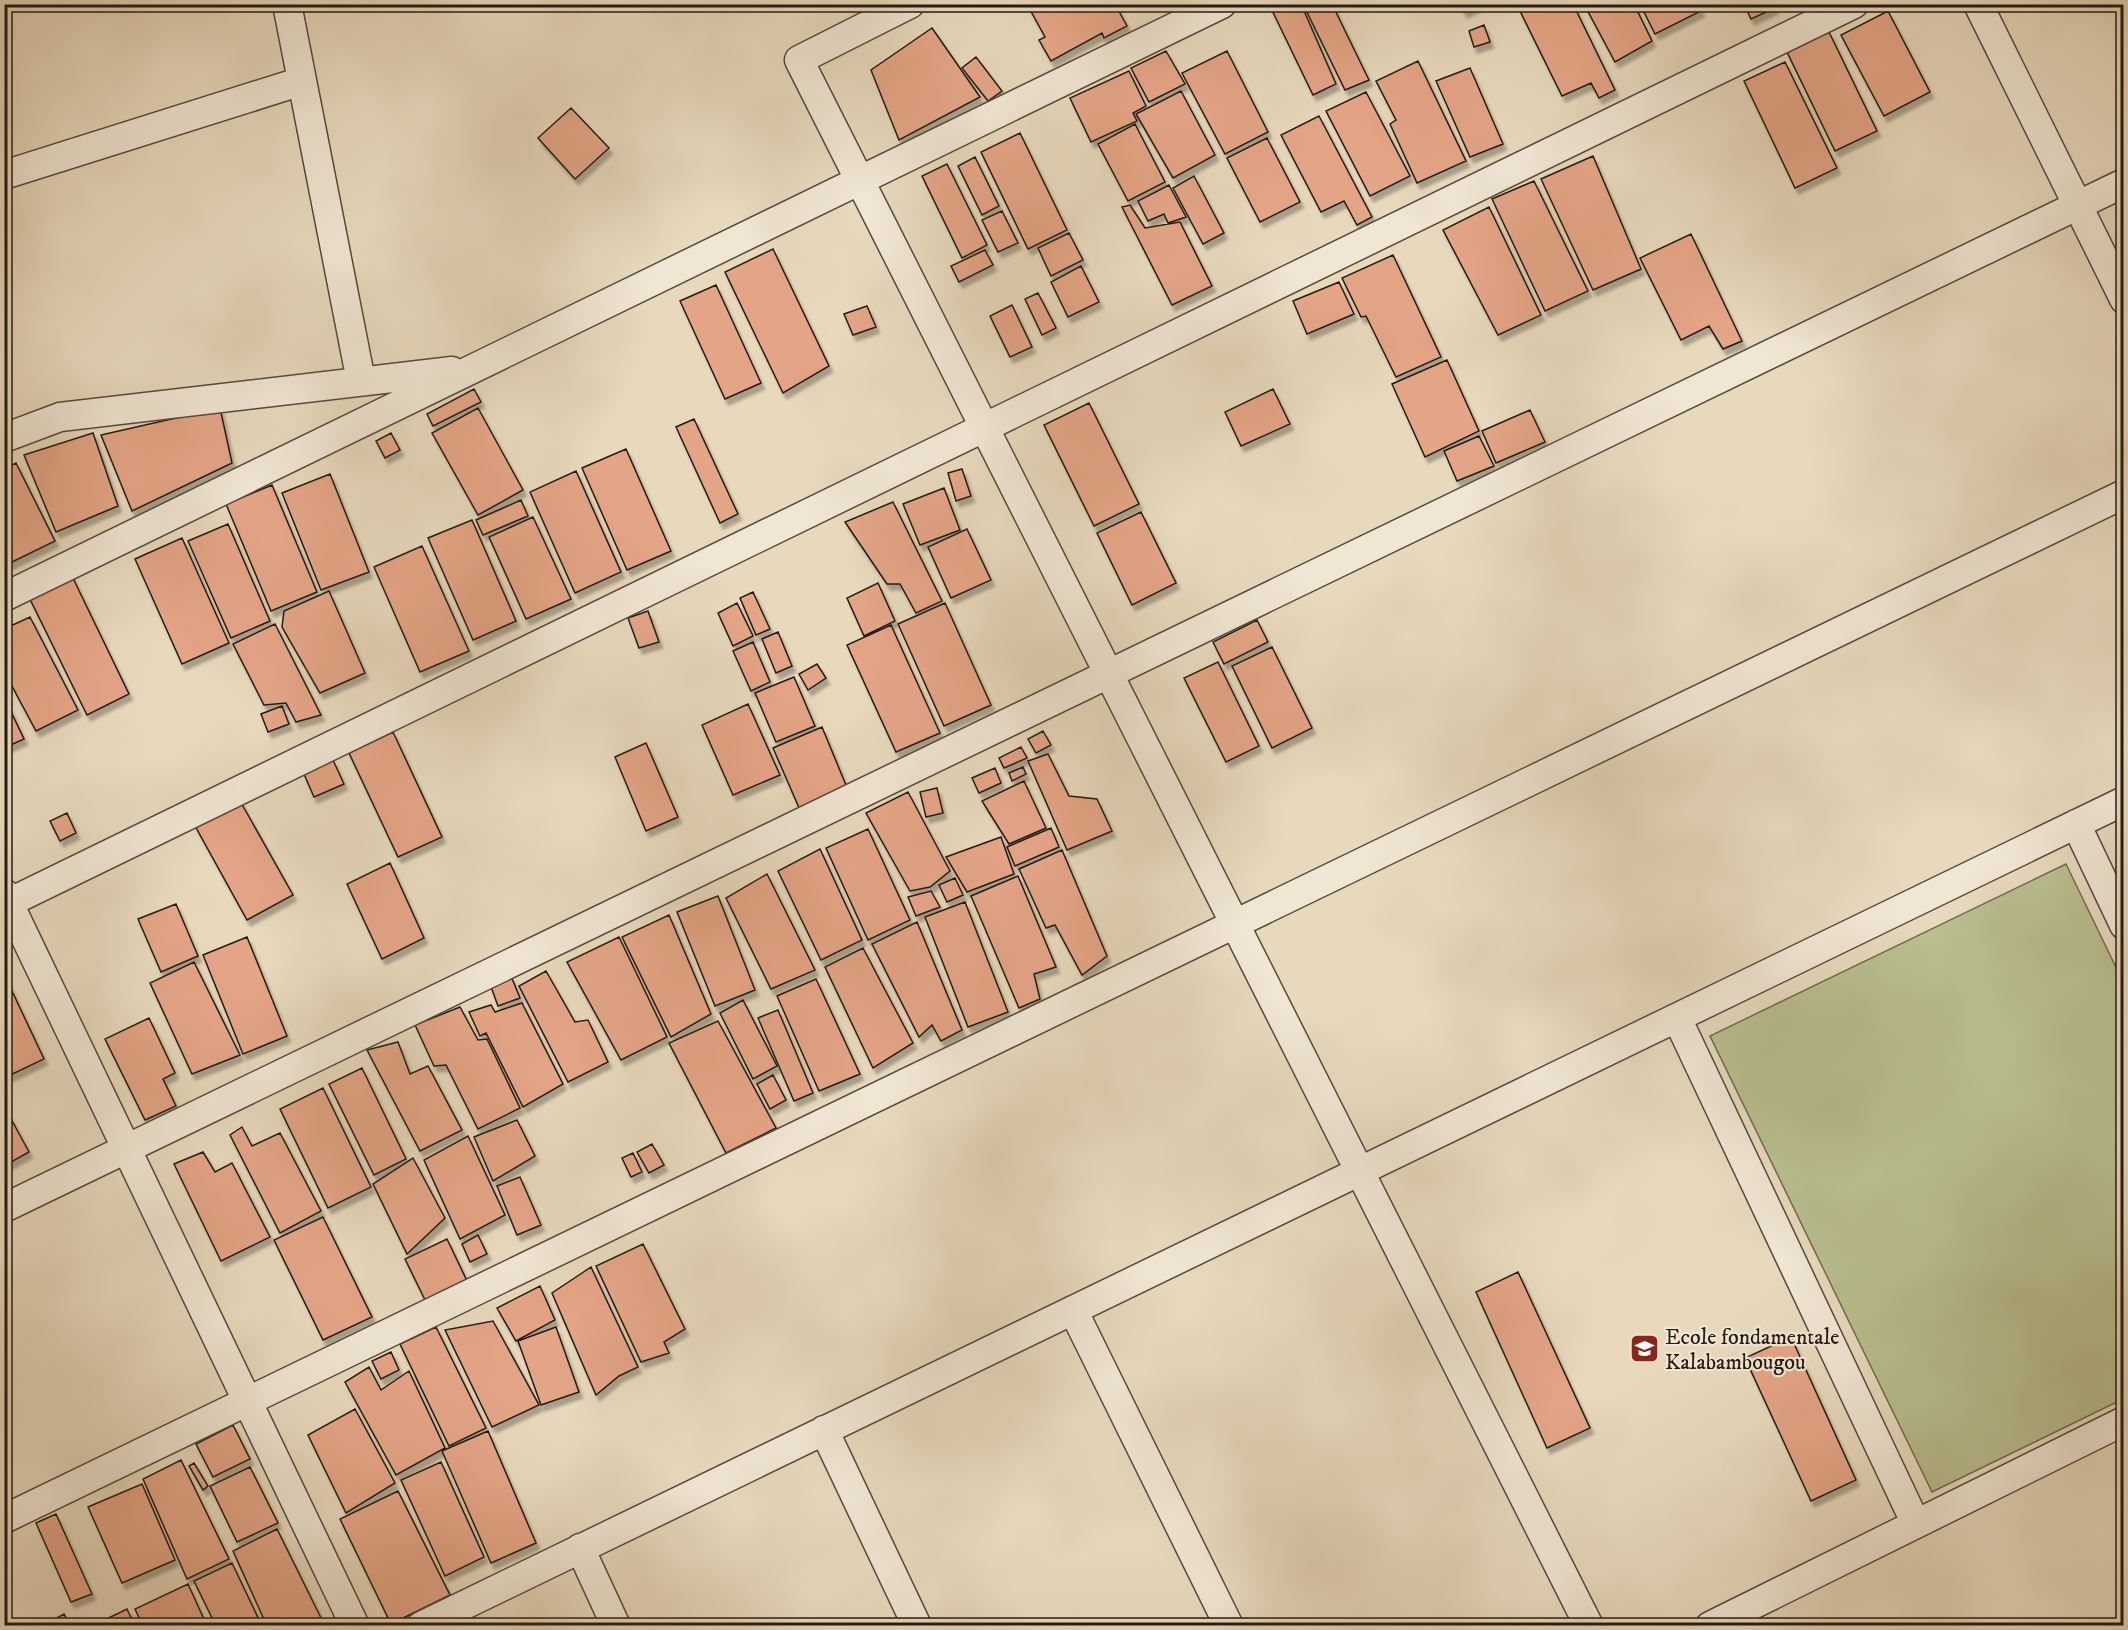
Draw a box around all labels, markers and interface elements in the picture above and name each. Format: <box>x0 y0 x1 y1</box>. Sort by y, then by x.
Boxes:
place label: Ecole fondamentale Kalabambougou <box>1665 1324 1839 1376</box>
school or university icon: Ecole fondamentale Kalabambougou <box>1628 1333 1660 1365</box>

